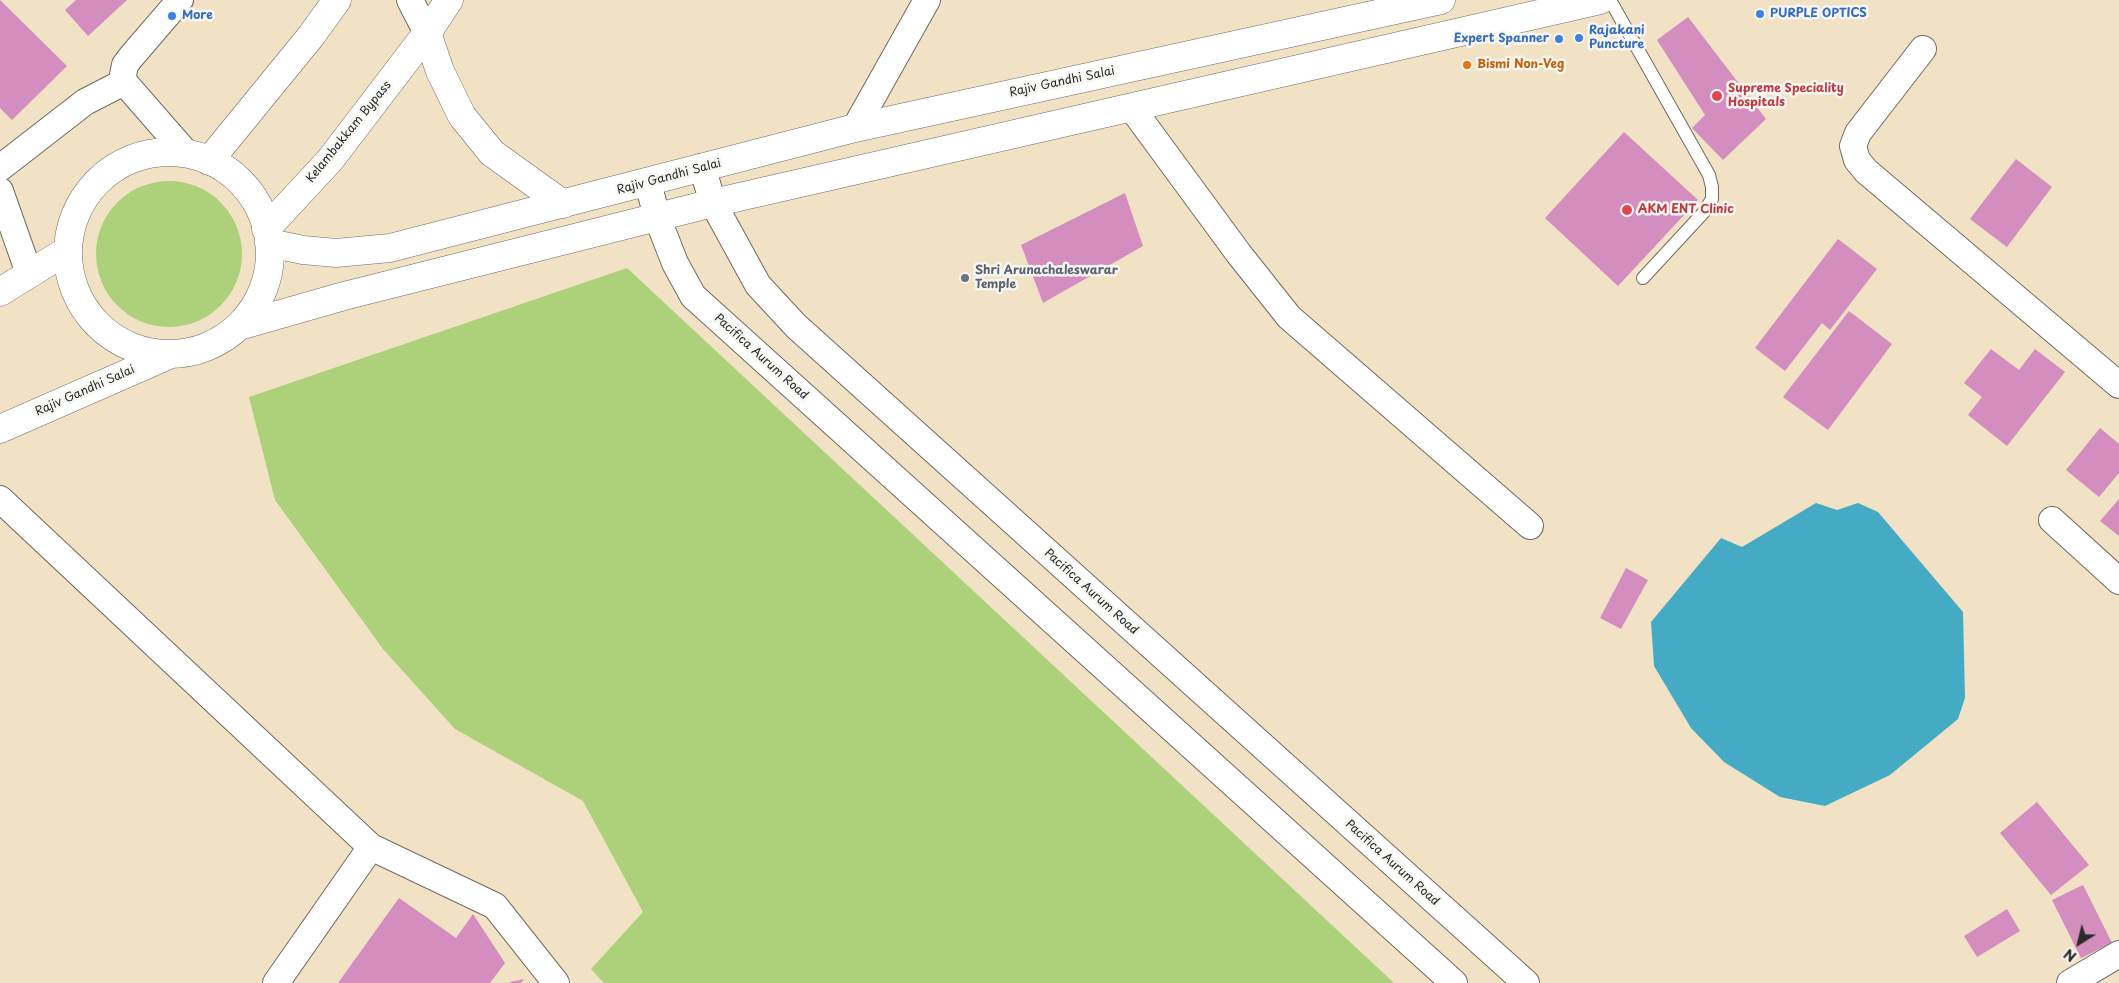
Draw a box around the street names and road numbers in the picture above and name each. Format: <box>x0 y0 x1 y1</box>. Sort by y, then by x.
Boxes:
street label: Rajiv Gandhi Salai <box>1008 64 1116 100</box>
street label: Kelambakkam Bypass <box>303 78 395 186</box>
street label: Rajiv Gandhi Salai <box>615 156 723 198</box>
street label: Pacifica Aurum Road <box>711 311 811 403</box>
street label: Rajiv Gandhi Salai <box>33 363 137 419</box>
street label: Pacifica Aurum Road <box>1041 546 1141 638</box>
street label: Pacifica Aurum Road <box>1342 817 1442 909</box>

